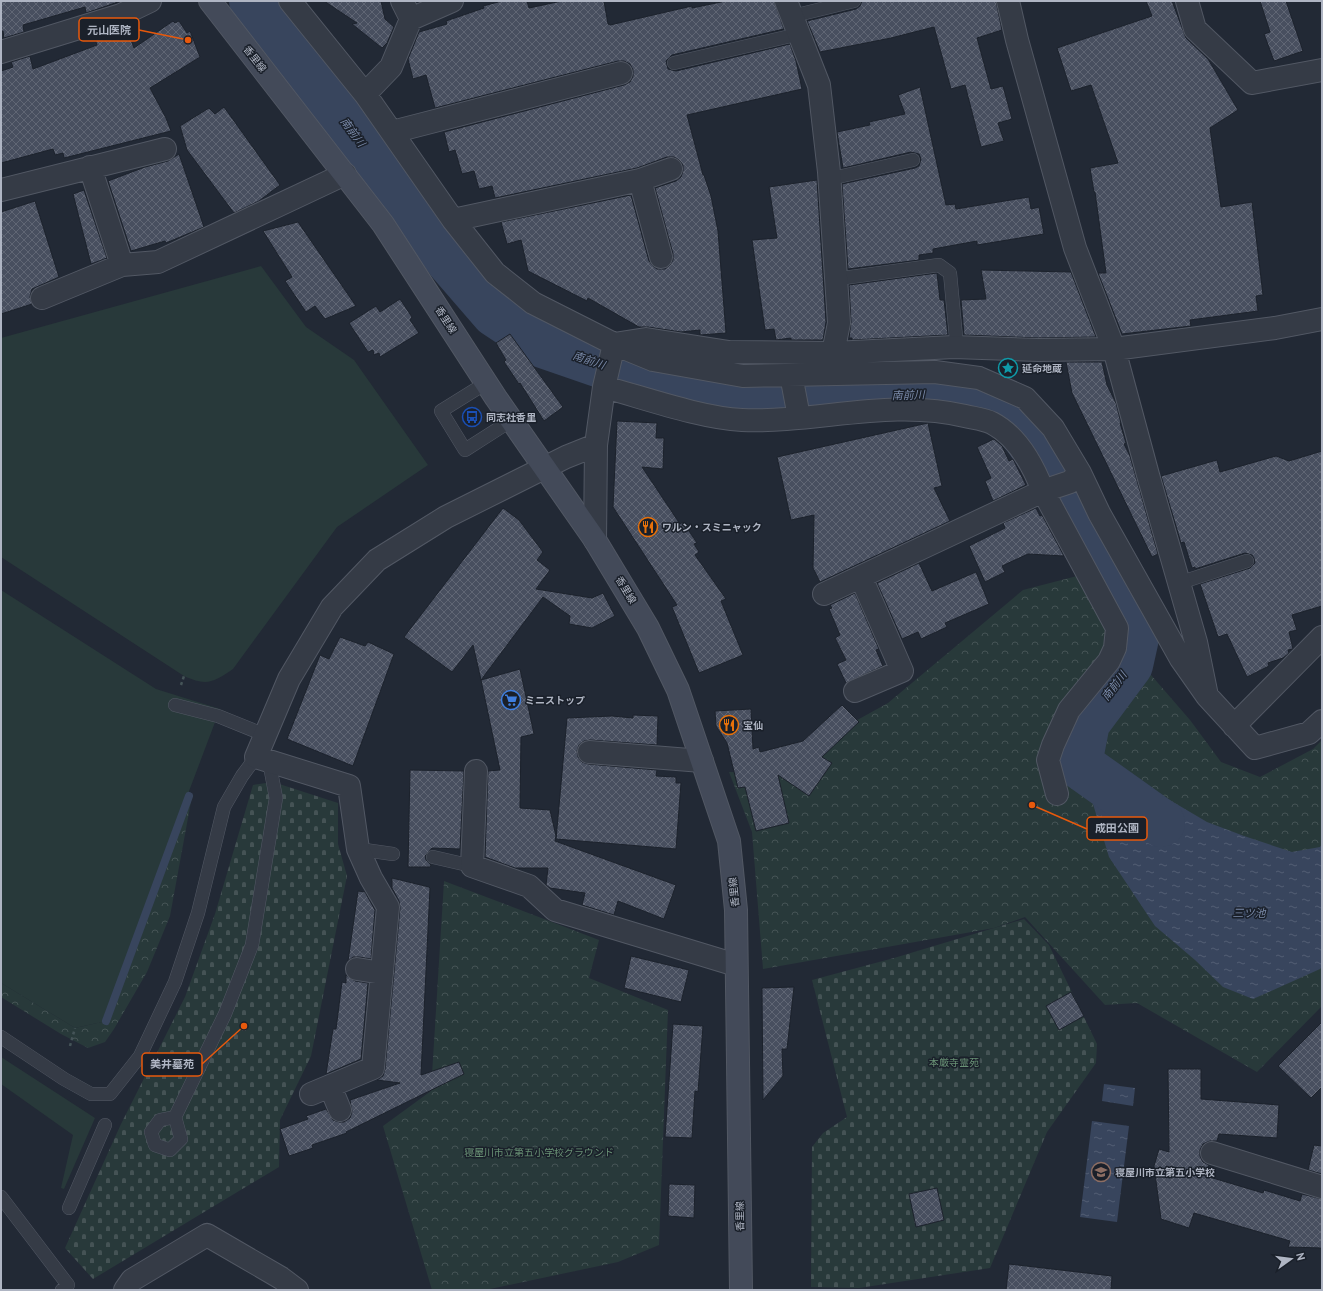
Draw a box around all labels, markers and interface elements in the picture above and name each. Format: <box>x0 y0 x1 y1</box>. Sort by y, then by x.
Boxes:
callout: 元山医院 <box>79 18 139 41</box>
text: 元山医院 <box>87 23 131 37</box>
street label: 香里線 <box>241 43 269 75</box>
water label: 南前川 <box>337 115 369 150</box>
street label: 香里線 <box>432 304 460 336</box>
water label: 南前川 <box>571 348 608 372</box>
place icon: 延命地蔵 <box>997 357 1019 379</box>
place label: 延命地蔵 <box>1022 362 1062 375</box>
water label: 南前川 <box>891 387 926 403</box>
bus stop icon: 同志社香里 <box>461 406 483 428</box>
place label: 同志社香里 <box>486 411 536 424</box>
restaurant icon: ワルン・スミニャック <box>637 516 659 538</box>
place label: ワルン・スミニャック <box>662 521 762 534</box>
street label: 香里線 <box>613 574 639 606</box>
water label: 南前川 <box>1098 668 1130 703</box>
supermarket icon: ミニストップ <box>500 689 522 711</box>
place label: ミニストップ <box>525 694 585 707</box>
restaurant icon: 宝仙 <box>718 714 740 736</box>
place label: 宝仙 <box>743 719 763 732</box>
callout: 成田公園 <box>1087 817 1147 840</box>
text: 成田公園 <box>1095 821 1139 835</box>
street label: 香里線 <box>726 876 742 908</box>
water label: 三ツ池 <box>1233 906 1266 920</box>
callout: 美井墓苑 <box>142 1053 202 1076</box>
park label: 本厳寺霊苑 <box>929 1056 979 1069</box>
text: 美井墓苑 <box>150 1057 194 1071</box>
park label: 寝屋川市立第五小学校グラウンド <box>464 1146 614 1159</box>
school or university icon: 寝屋川市立第五小学校 <box>1090 1161 1112 1183</box>
place label: 寝屋川市立第五小学校 <box>1115 1166 1215 1179</box>
street label: 香里線 <box>733 1201 747 1231</box>
north arrow <box>1271 1239 1311 1279</box>
text: N <box>1293 1251 1308 1262</box>

